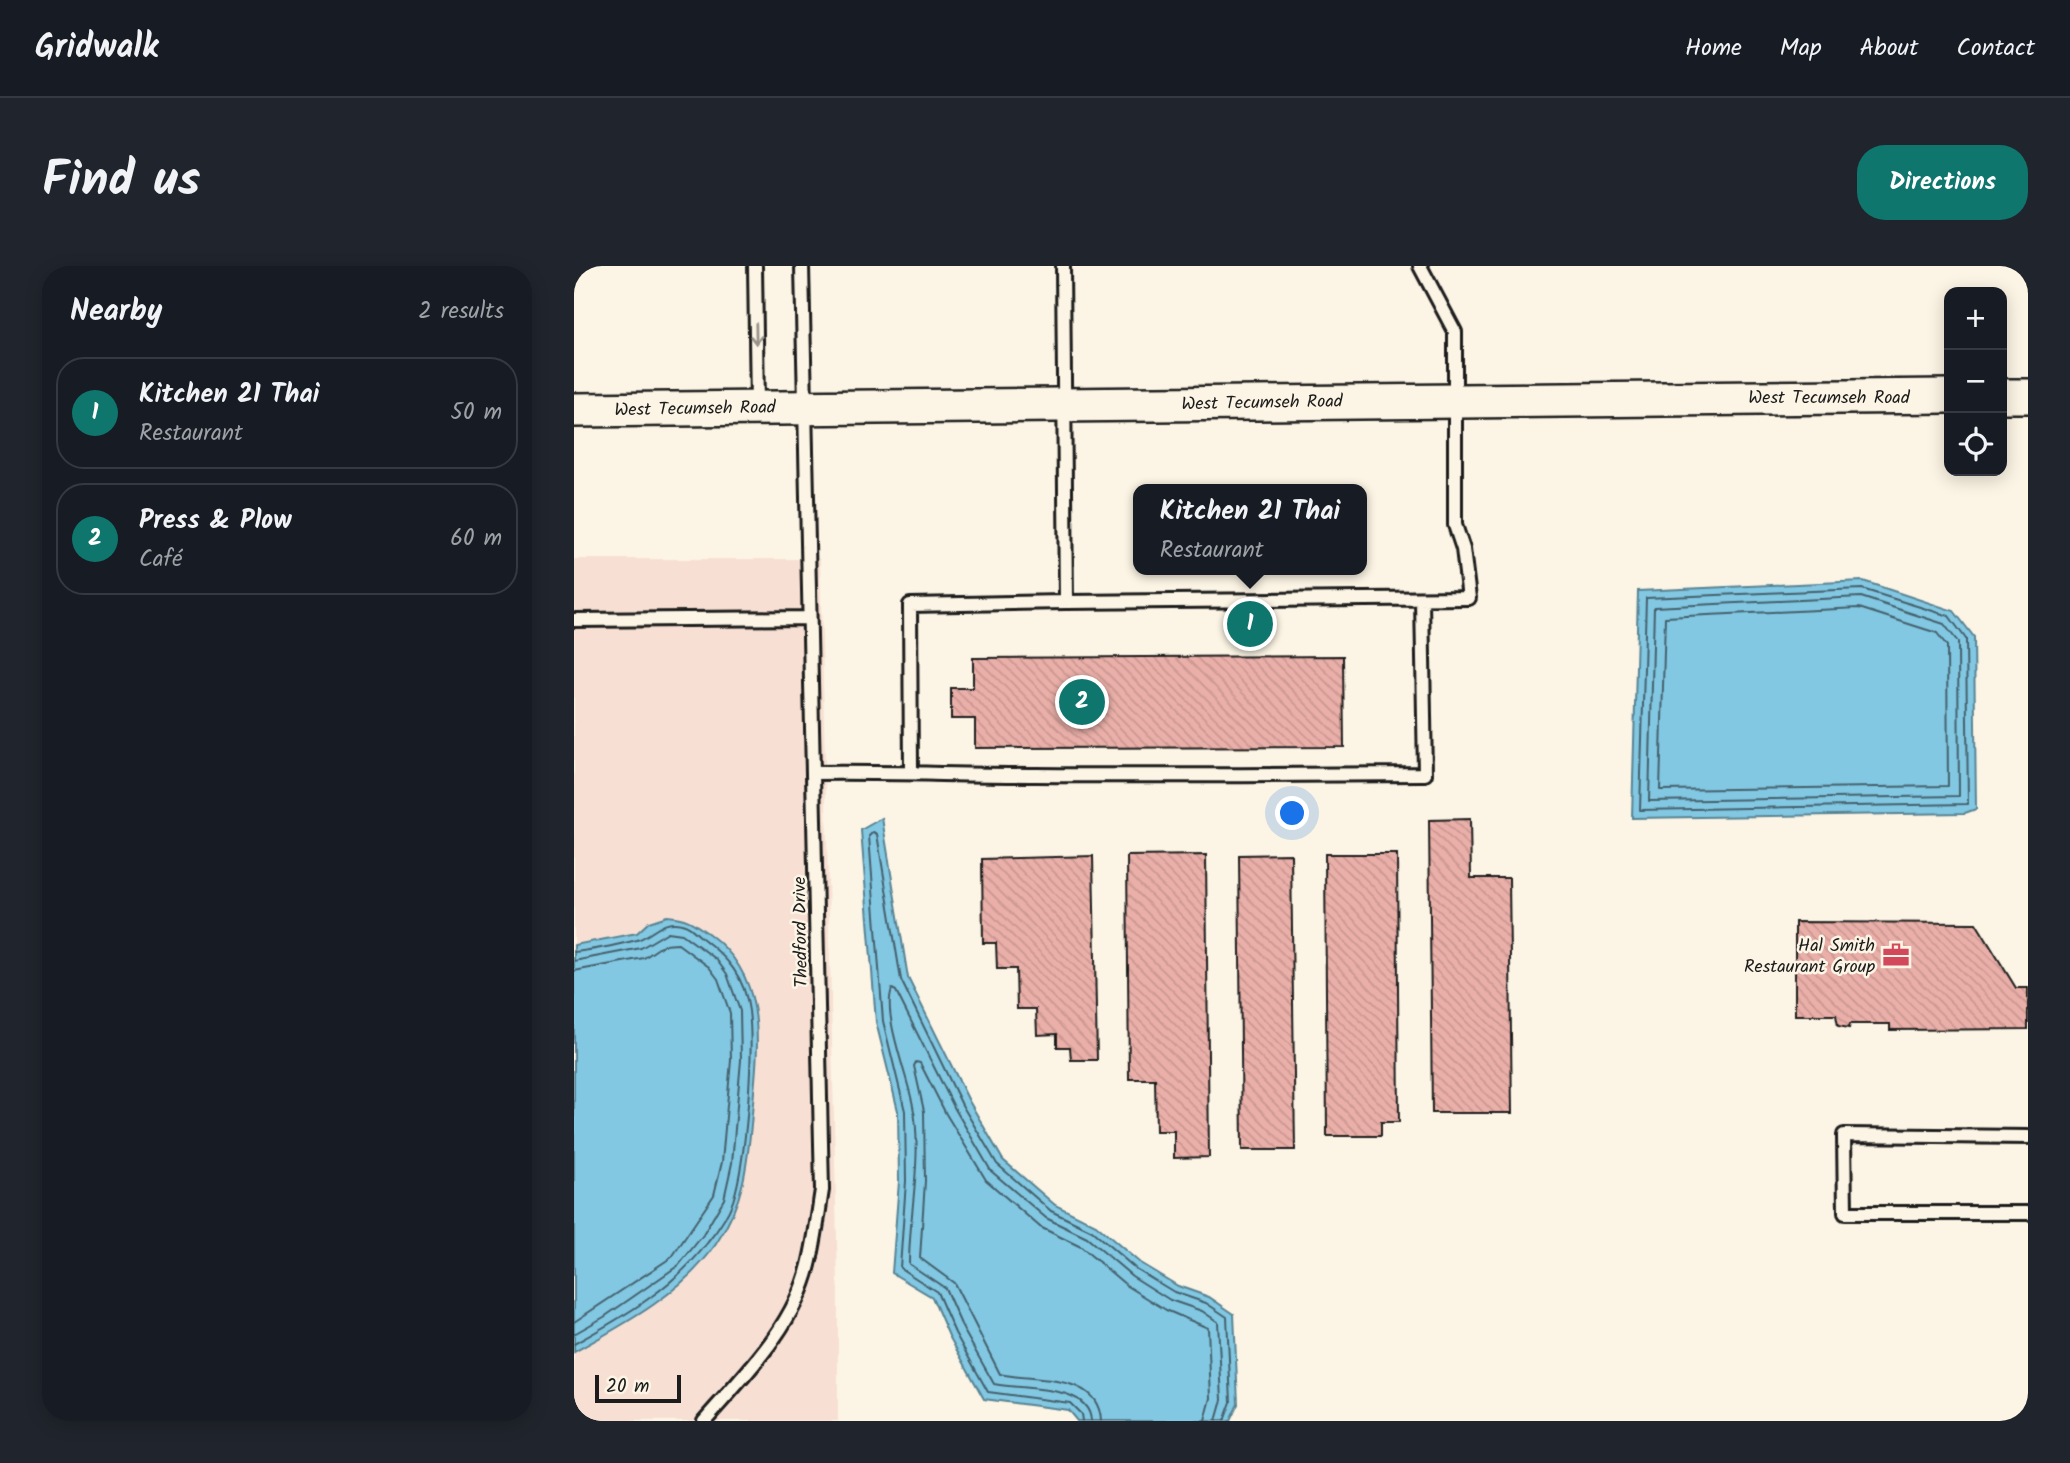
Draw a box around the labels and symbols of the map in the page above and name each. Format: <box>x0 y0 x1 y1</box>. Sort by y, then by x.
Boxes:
one-way arrow <box>749 322 763 345</box>
street label: West Tecumseh Road <box>1748 384 1911 413</box>
street label: West Tecumseh Road <box>1181 388 1344 419</box>
street label: West Tecumseh Road <box>614 394 777 425</box>
pin: 1 <box>1227 598 1273 650</box>
pin: 2 <box>1059 676 1105 728</box>
your location <box>1275 796 1309 830</box>
street label: Thedford Drive <box>786 876 817 988</box>
place label: Hal Smith Restaurant Group <box>1744 932 1875 982</box>
office icon: Hal Smith Restaurant Group <box>1881 940 1911 970</box>
scale bar <box>595 1372 681 1404</box>

